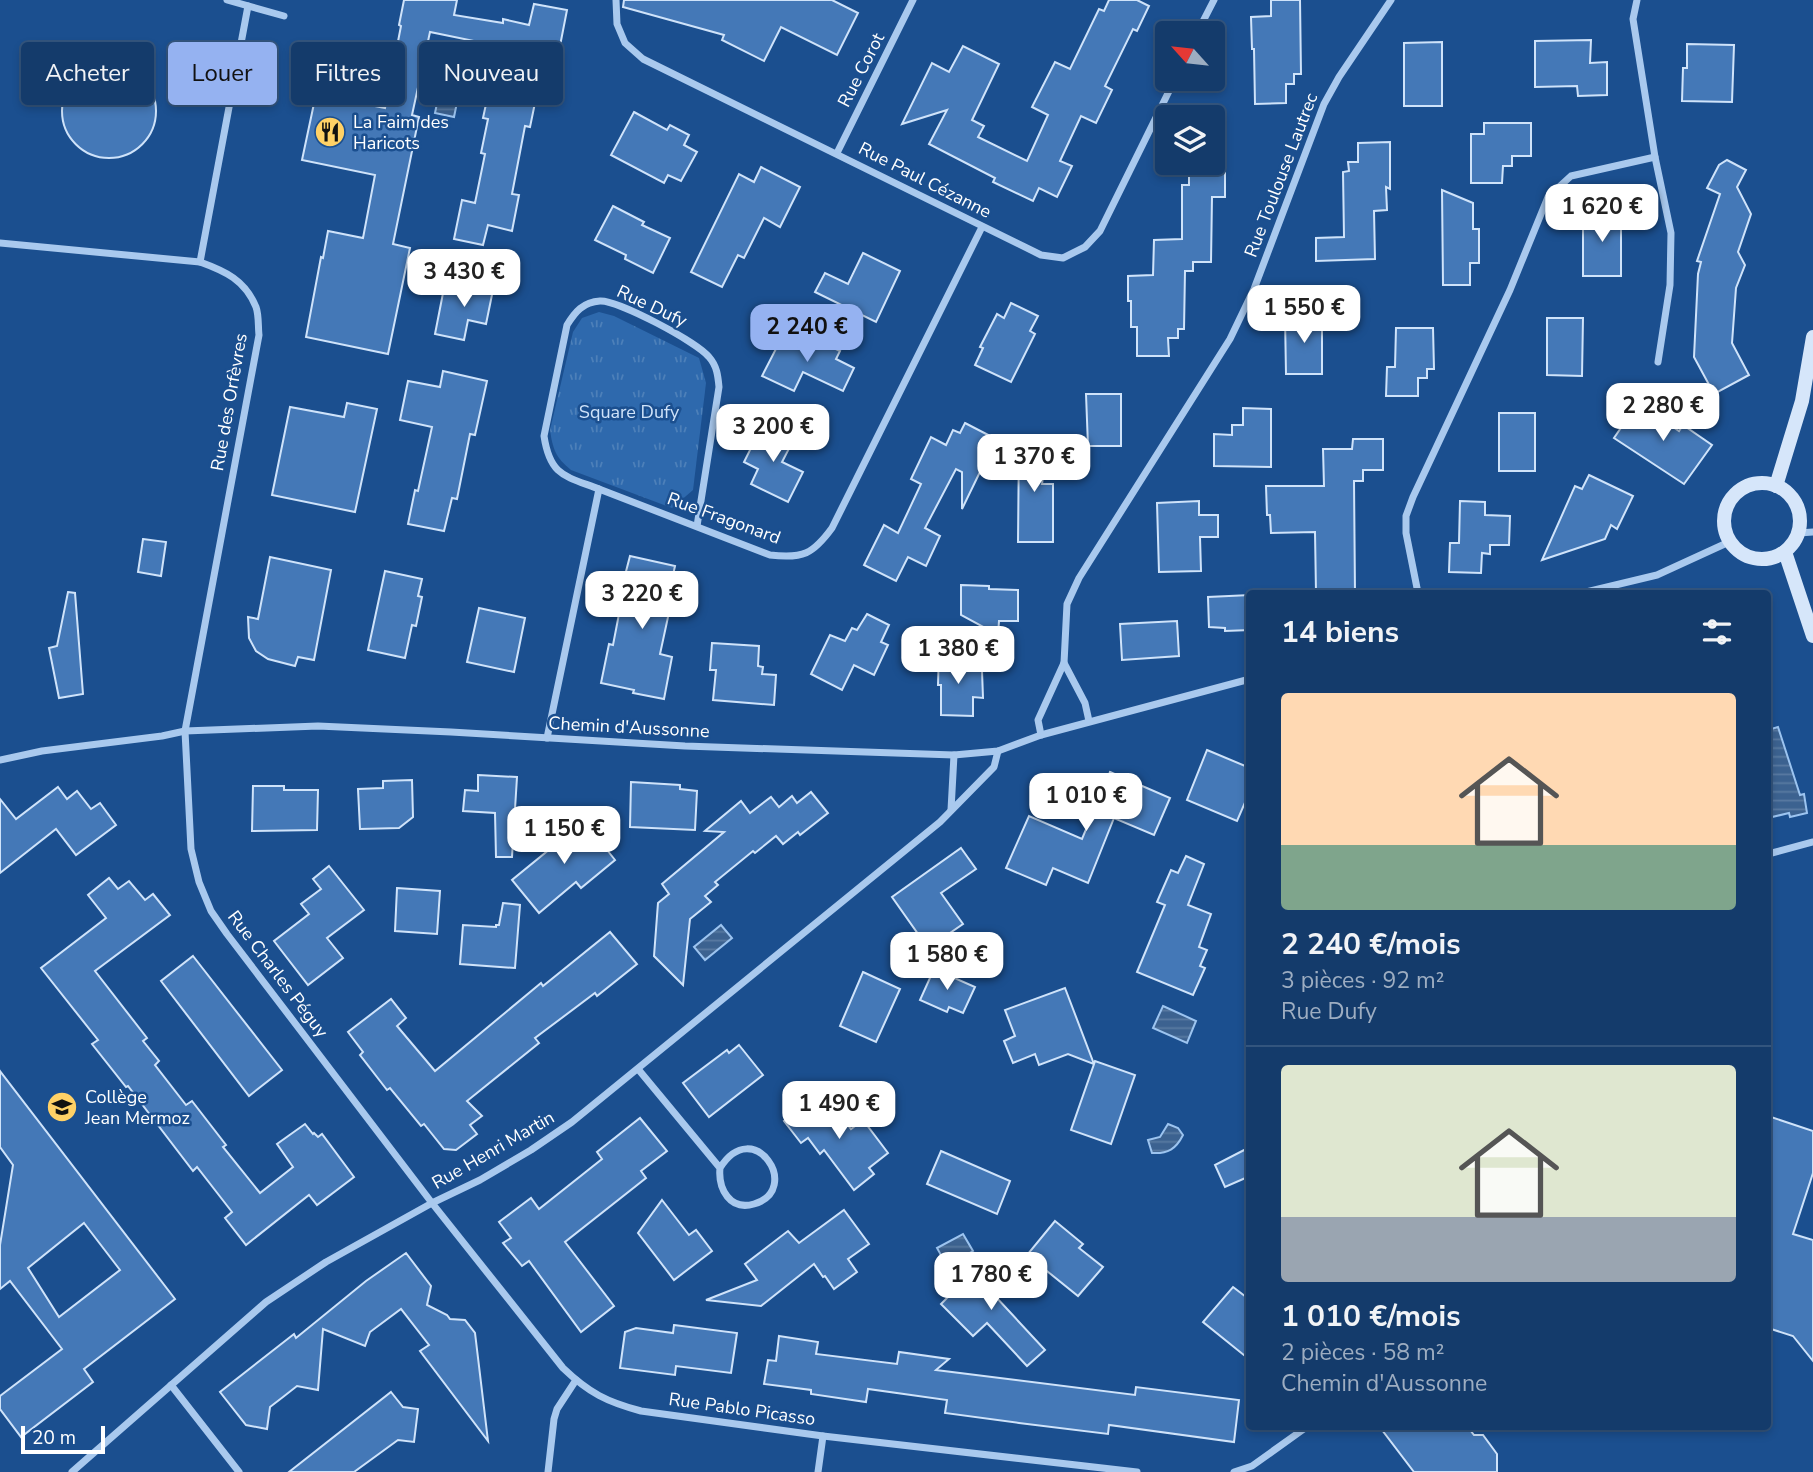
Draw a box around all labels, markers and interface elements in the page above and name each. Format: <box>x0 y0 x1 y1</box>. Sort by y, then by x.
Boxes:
north arrow <box>1155 21 1225 91</box>
map controls <box>1155 21 1225 175</box>
street label: Rue Corot <box>832 28 890 111</box>
chip: Acheter <box>21 42 154 105</box>
chip: Louer <box>168 42 277 105</box>
chip: Filtres <box>291 42 405 105</box>
chip: Nouveau <box>419 42 563 105</box>
street label: Rue Toulouse Lautrec <box>1239 89 1323 261</box>
button: layers <box>1155 105 1225 175</box>
place label: La Faim des Haricots <box>353 110 449 155</box>
restaurant icon: La Faim des Haricots <box>313 115 347 149</box>
street label: Rue Paul Cézanne <box>855 136 995 224</box>
pin: 1 620 € <box>1537 184 1667 244</box>
text: 1 620 € <box>1561 191 1643 222</box>
pin: 3 430 € <box>399 250 529 309</box>
text: 3 430 € <box>423 256 505 287</box>
street label: Rue Dufy <box>613 279 692 333</box>
pin: 1 550 € <box>1239 286 1369 345</box>
text: 1 550 € <box>1263 292 1345 323</box>
pin: 2 240 € <box>742 304 872 364</box>
text: 2 240 € <box>766 311 848 342</box>
street label: Rue des Orfèvres <box>205 331 253 473</box>
pin: 2 280 € <box>1598 384 1728 443</box>
text: 2 280 € <box>1622 390 1704 421</box>
park label: Square Dufy <box>579 400 680 424</box>
pin: 3 200 € <box>708 405 838 464</box>
text: 3 200 € <box>732 411 814 442</box>
pin: 1 370 € <box>969 434 1099 494</box>
text: 1 370 € <box>993 441 1075 472</box>
street label: Rue Fragonard <box>664 486 784 550</box>
pin: 3 220 € <box>577 572 707 631</box>
text: 3 220 € <box>601 578 683 609</box>
text: 14 biens <box>1281 612 1399 653</box>
icon: filters <box>1698 613 1736 651</box>
pin: 1 380 € <box>893 626 1023 686</box>
text: 1 380 € <box>917 633 999 664</box>
street label: Chemin d'Aussonne <box>548 711 710 743</box>
icon: home <box>1446 738 1572 864</box>
pin: 1 010 € <box>1021 774 1151 833</box>
text: 1 010 € <box>1045 780 1127 811</box>
pin: 1 150 € <box>499 806 629 866</box>
text: 1 150 € <box>523 813 605 844</box>
street label: Rue Charles Péguy <box>222 906 334 1043</box>
text: 2 240 €/mois <box>1281 924 1461 965</box>
pin: 1 580 € <box>882 932 1012 992</box>
text: 1 580 € <box>906 939 988 970</box>
text: 3 pièces · 92 m² <box>1281 965 1444 996</box>
text: Rue Dufy <box>1281 996 1377 1027</box>
pin: 1 490 € <box>774 1082 904 1141</box>
place label: Collège Jean Mermoz <box>84 1085 190 1130</box>
text: 1 490 € <box>798 1088 880 1119</box>
school or university icon: Collège Jean Mermoz <box>45 1090 79 1124</box>
street label: Rue Henri Martin <box>427 1105 559 1195</box>
icon: home <box>1446 1110 1572 1236</box>
pin: 1 780 € <box>926 1252 1056 1312</box>
text: 1 780 € <box>950 1259 1032 1290</box>
text: 1 010 €/mois <box>1281 1296 1461 1337</box>
text: 2 pièces · 58 m² <box>1281 1337 1444 1368</box>
text: Chemin d'Aussonne <box>1281 1368 1487 1399</box>
street label: Rue Pablo Picasso <box>667 1387 817 1431</box>
scale bar <box>21 1423 105 1455</box>
text: 20 m <box>32 1425 76 1451</box>

